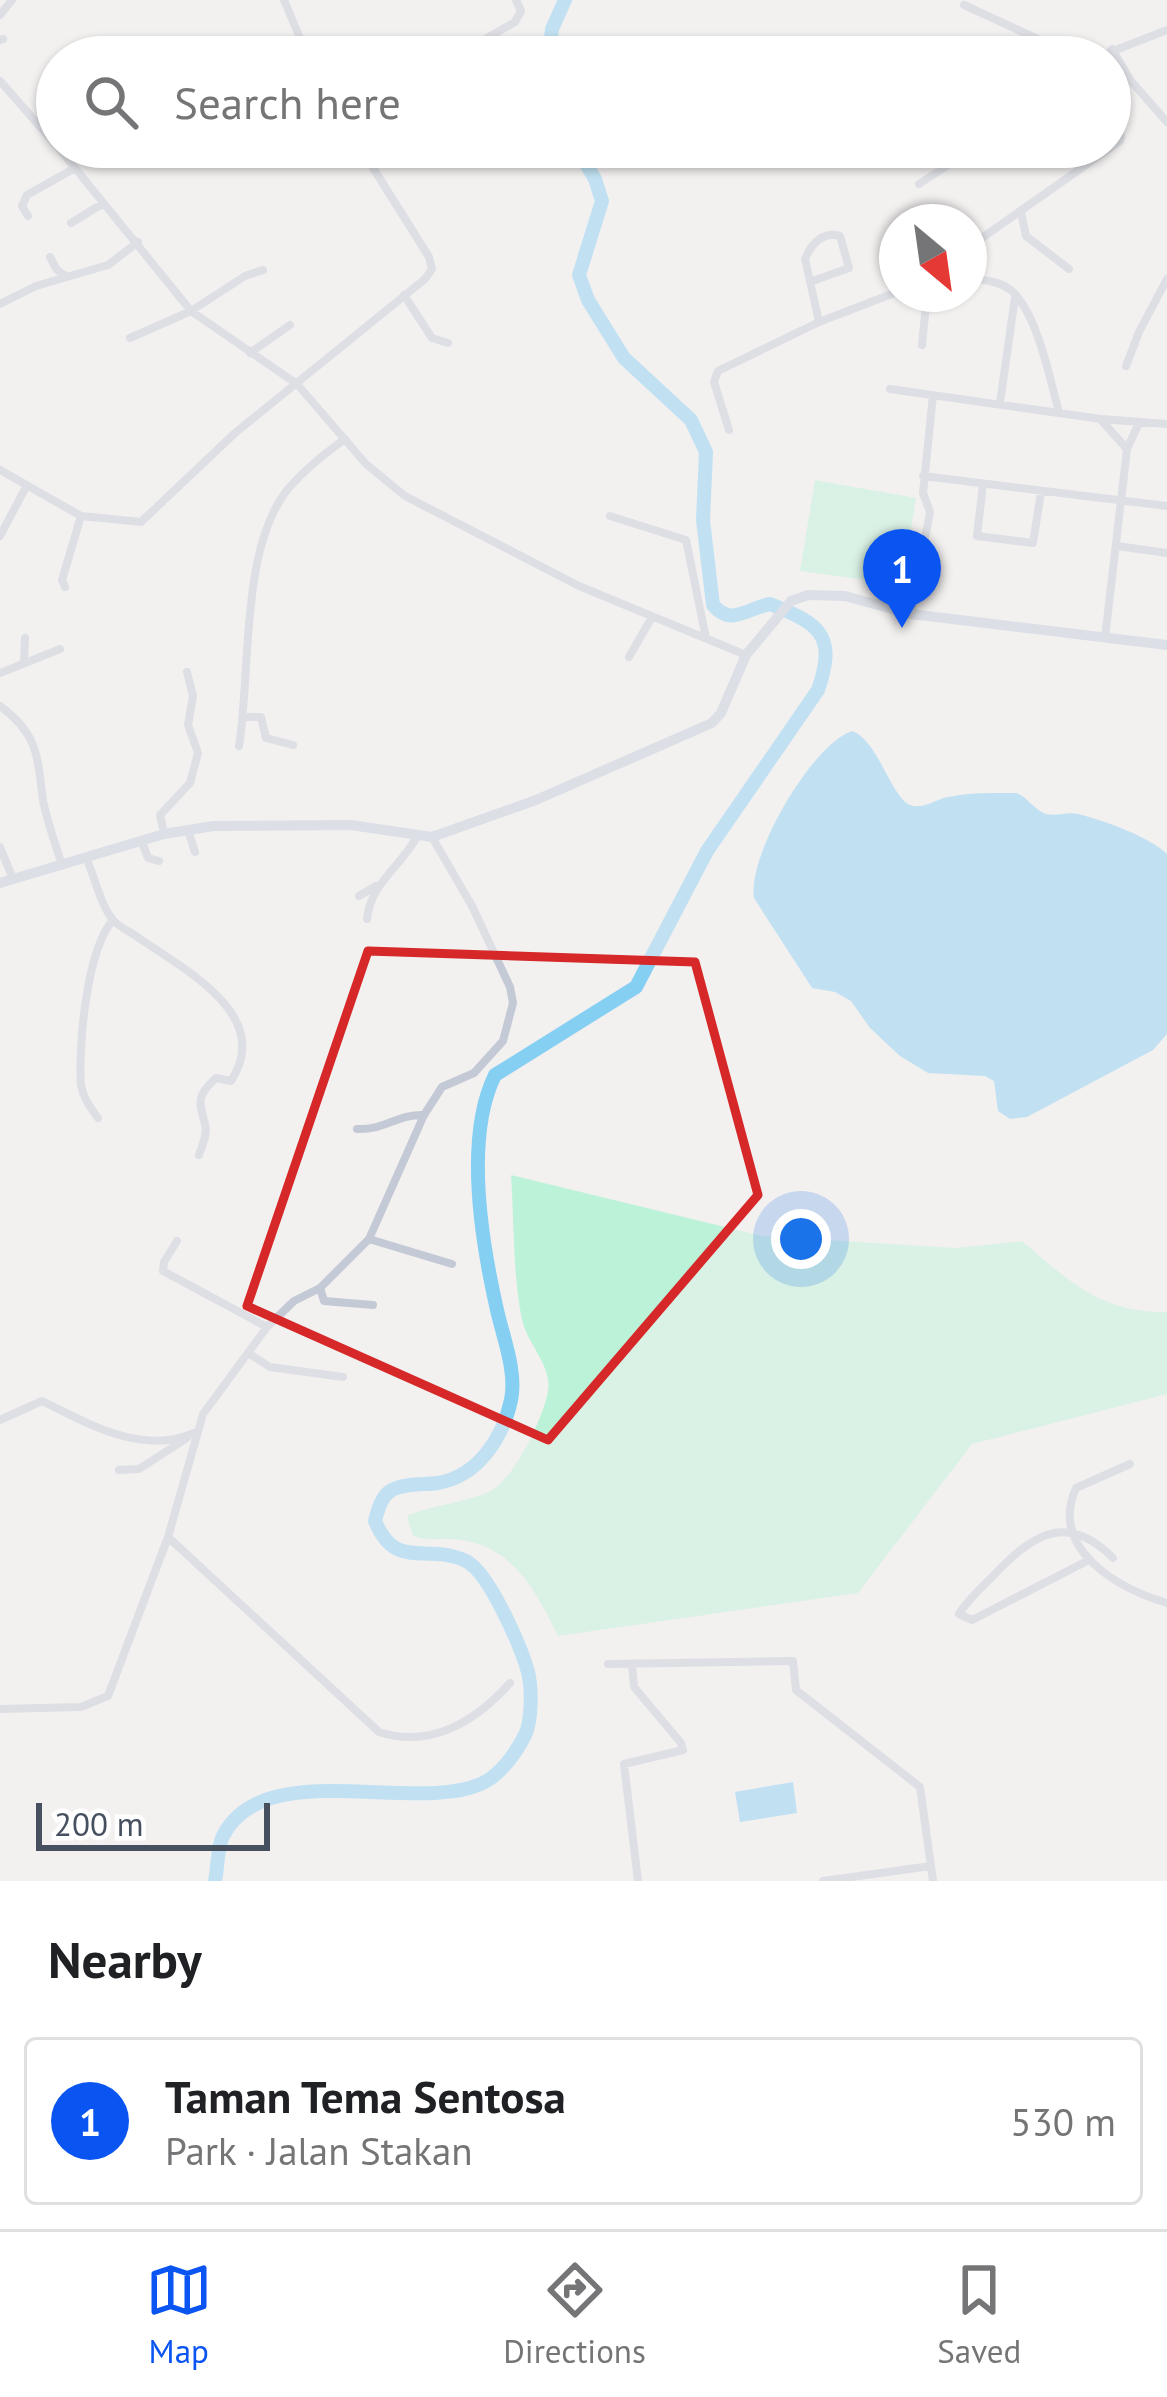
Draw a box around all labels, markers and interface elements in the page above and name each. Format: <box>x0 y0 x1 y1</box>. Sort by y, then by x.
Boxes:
search box <box>36 36 1131 168</box>
icon: search <box>78 69 144 135</box>
text: Search here <box>174 73 401 131</box>
north arrow <box>879 204 987 312</box>
pin: 1 <box>863 529 941 628</box>
your location <box>771 1209 831 1269</box>
scale bar <box>36 1797 270 1850</box>
text: 200 m <box>54 1802 144 1845</box>
text: Nearby <box>48 1926 202 1992</box>
text: Taman Tema Sentosa <box>165 2067 566 2125</box>
text: 1 <box>79 2096 101 2147</box>
text: 530 m <box>1010 2096 1116 2147</box>
text: Park · Jalan Stakan <box>165 2125 473 2176</box>
tab: Map <box>146 2257 212 2372</box>
tab: Directions <box>503 2257 646 2372</box>
tab: Saved <box>937 2257 1021 2372</box>

